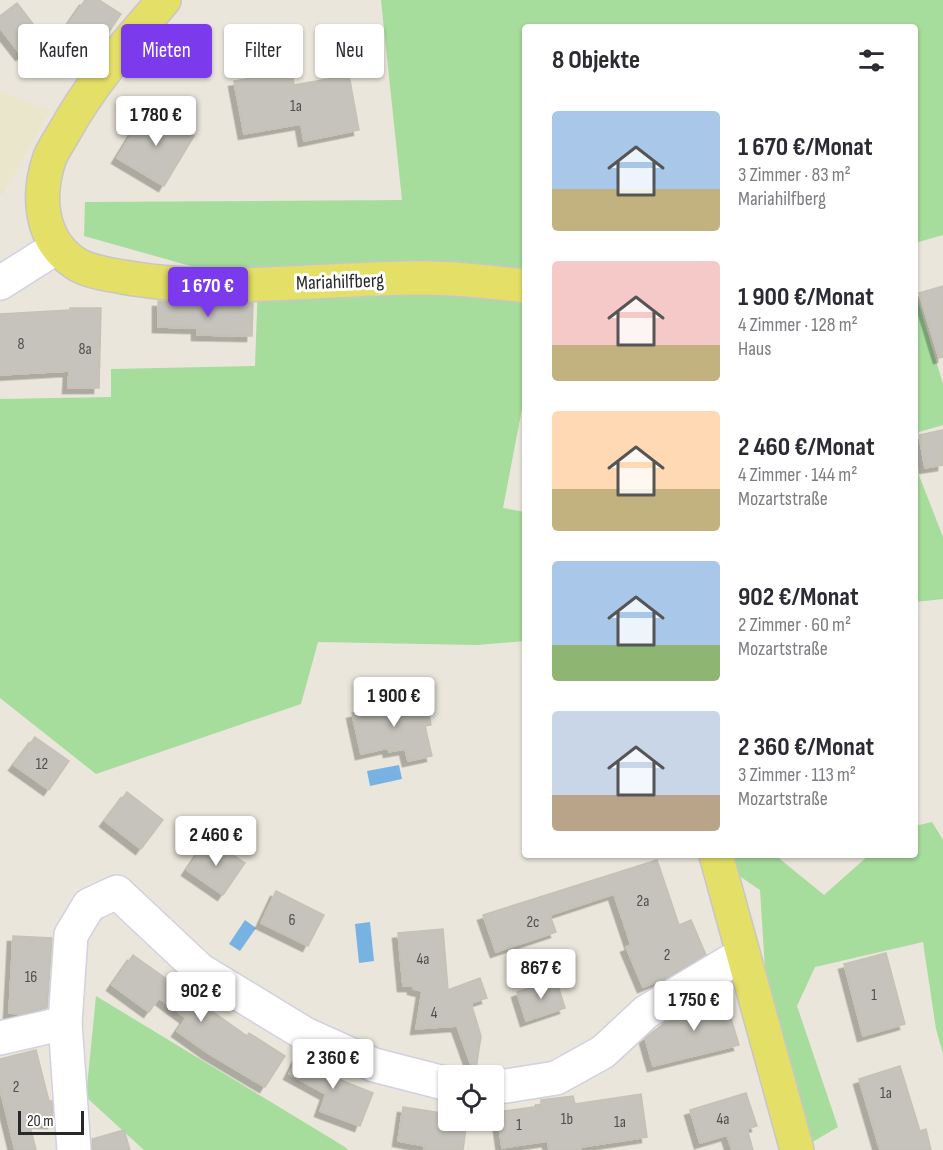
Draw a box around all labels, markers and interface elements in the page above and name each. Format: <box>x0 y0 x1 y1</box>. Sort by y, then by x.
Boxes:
chip: Kaufen <box>18 24 109 78</box>
chip: Mieten <box>121 24 212 78</box>
chip: Filter <box>224 24 303 78</box>
chip: Neu <box>315 24 384 78</box>
icon: filters <box>855 44 888 77</box>
text: 8 Objekte <box>552 45 640 76</box>
pin: 1 780 € <box>101 96 211 147</box>
house number: 1a <box>290 97 302 116</box>
text: 1 780 € <box>130 103 182 127</box>
text: 1 670 €/Monat <box>738 132 873 163</box>
icon: home <box>600 135 672 207</box>
text: 3 Zimmer · 83 m² <box>738 163 851 187</box>
text: Mariahilfberg <box>738 187 826 211</box>
pin: 1 670 € <box>153 267 263 318</box>
street label: Mariahilfberg <box>296 268 384 296</box>
text: 1 670 € <box>182 274 234 298</box>
text: 1 900 €/Monat <box>738 282 874 313</box>
icon: home <box>600 285 672 357</box>
text: 4 Zimmer · 128 m² <box>738 313 858 337</box>
house number: 8 <box>17 335 25 354</box>
text: Haus <box>738 337 771 361</box>
house number: 8a <box>78 340 92 359</box>
text: 2 460 €/Monat <box>738 432 875 463</box>
icon: home <box>600 435 672 507</box>
text: 4 Zimmer · 144 m² <box>738 463 857 487</box>
text: Mozartstraße <box>738 487 828 511</box>
text: 902 €/Monat <box>738 582 859 613</box>
icon: home <box>600 585 672 657</box>
text: 2 Zimmer · 60 m² <box>738 613 851 637</box>
text: Mozartstraße <box>738 637 828 661</box>
pin: 1 900 € <box>339 677 449 728</box>
text: 1 900 € <box>368 684 420 708</box>
text: 2 360 €/Monat <box>738 732 874 763</box>
icon: home <box>600 735 672 807</box>
house number: 12 <box>36 755 48 774</box>
text: 3 Zimmer · 113 m² <box>738 763 856 787</box>
text: Mozartstraße <box>738 787 828 811</box>
pin: 2 460 € <box>161 816 271 867</box>
text: 2 460 € <box>189 823 243 847</box>
house number: 2a <box>637 892 649 911</box>
house number: 6 <box>288 911 296 930</box>
house number: 2c <box>527 913 539 932</box>
house number: 2 <box>664 946 670 965</box>
pin: 867 € <box>499 949 583 1000</box>
house number: 4a <box>417 950 429 969</box>
text: 867 € <box>521 956 561 980</box>
house number: 16 <box>25 968 37 987</box>
pin: 902 € <box>159 972 243 1023</box>
text: 902 € <box>180 979 222 1003</box>
pin: 1 750 € <box>639 981 749 1032</box>
house number: 1 <box>871 986 877 1005</box>
text: 1 750 € <box>668 988 720 1012</box>
house number: 4 <box>431 1004 438 1023</box>
pin: 2 360 € <box>278 1039 388 1090</box>
text: 2 360 € <box>306 1046 360 1070</box>
map controls <box>438 1065 504 1131</box>
button: locate <box>438 1065 504 1131</box>
house number: 2 <box>13 1078 19 1097</box>
house number: 1a <box>880 1084 892 1103</box>
scale bar <box>18 1108 84 1136</box>
house number: 1b <box>561 1110 573 1129</box>
house number: 4a <box>717 1110 729 1129</box>
text: 20 m <box>27 1112 54 1131</box>
house number: 1a <box>614 1113 626 1132</box>
house number: 1 <box>516 1116 522 1135</box>

